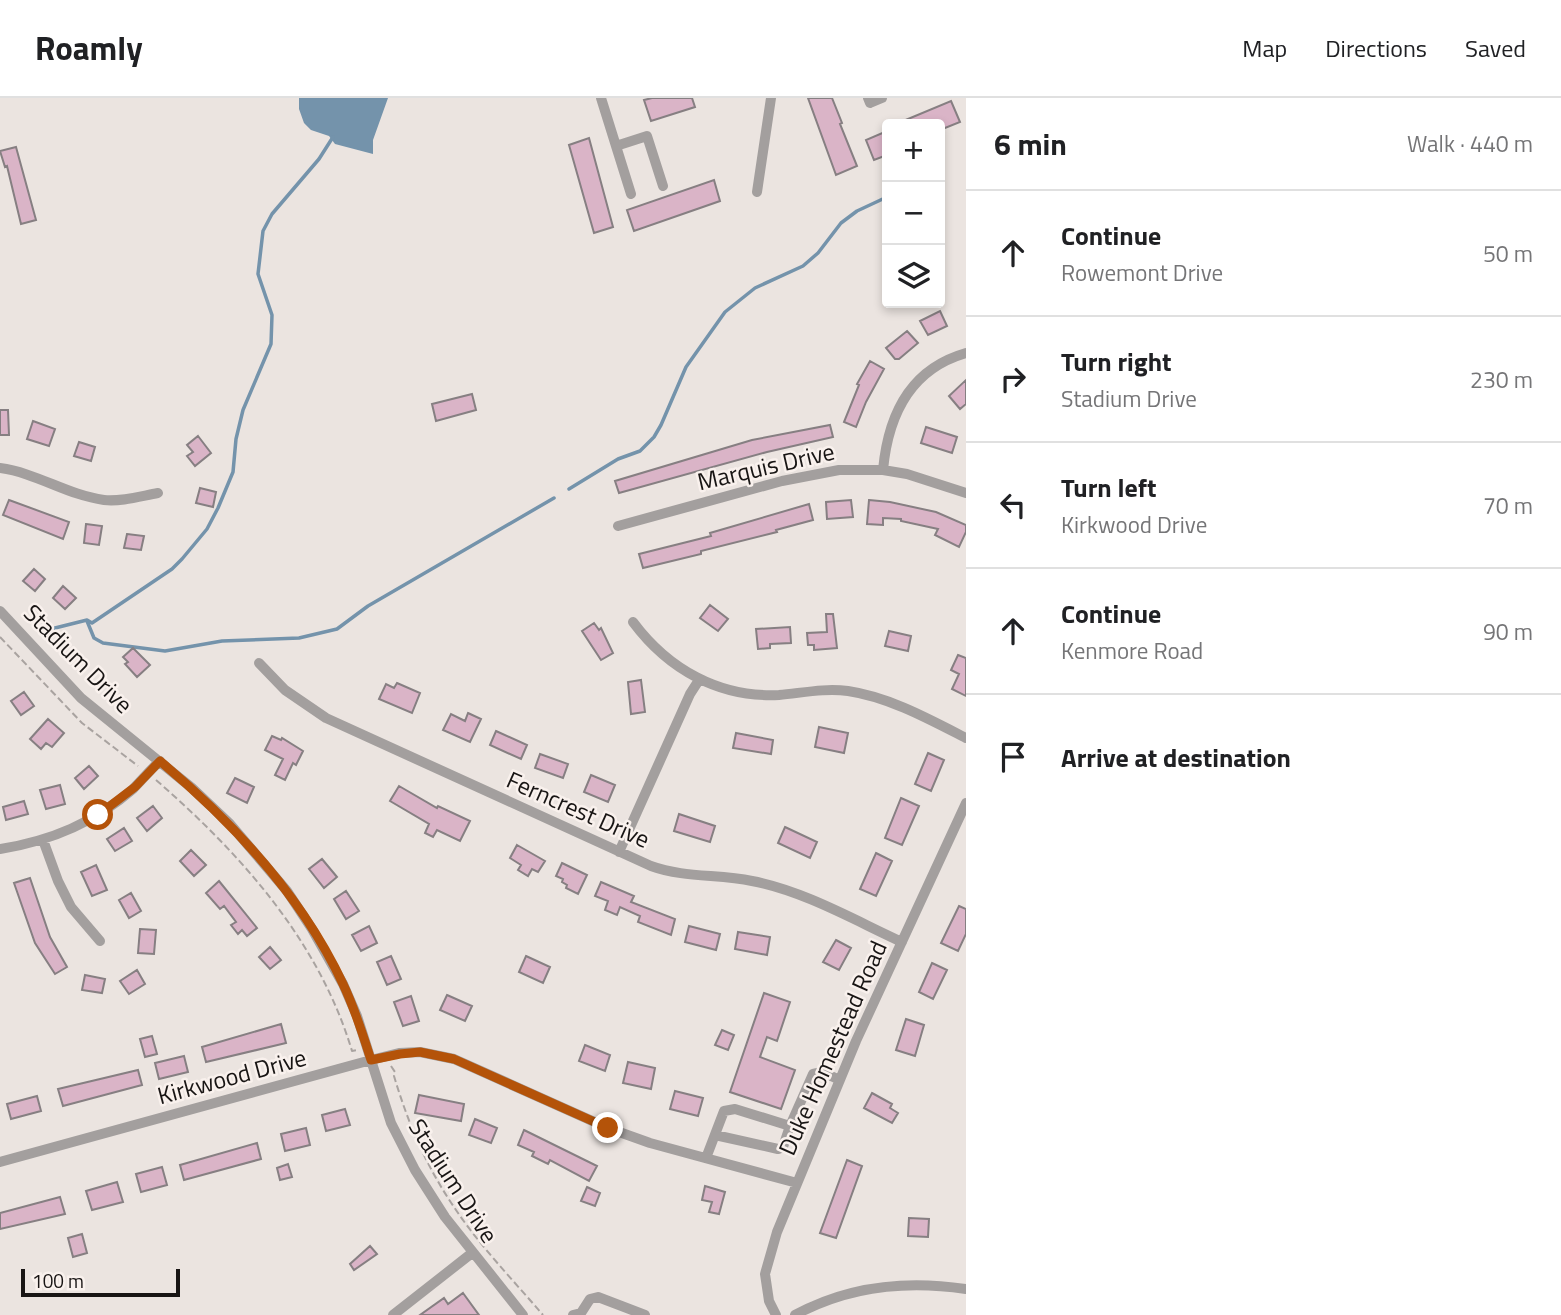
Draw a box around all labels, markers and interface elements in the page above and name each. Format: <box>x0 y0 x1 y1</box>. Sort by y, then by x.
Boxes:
text: Roamly <box>35 23 143 73</box>
text: Map <box>1242 30 1287 66</box>
text: Directions <box>1325 30 1427 66</box>
text: Saved <box>1465 30 1526 66</box>
map controls <box>882 119 945 308</box>
button: + <box>882 119 945 182</box>
text: 6 min <box>994 121 1067 167</box>
text: Walk · 440 m <box>1407 126 1533 161</box>
button: − <box>882 182 945 245</box>
text: Continue <box>1061 216 1161 255</box>
icon: ahead <box>994 234 1032 272</box>
text: 50 m <box>1483 236 1533 271</box>
button: layers <box>882 245 945 308</box>
text: Rowemont Drive <box>1061 255 1223 290</box>
text: Turn right <box>1061 342 1172 381</box>
icon: right <box>994 360 1032 398</box>
text: 230 m <box>1470 362 1533 397</box>
text: Stadium Drive <box>1061 381 1197 416</box>
street label: Marquis Drive <box>694 433 838 499</box>
text: Turn left <box>1061 468 1156 507</box>
icon: left <box>994 486 1032 524</box>
text: 70 m <box>1483 488 1533 523</box>
text: Kirkwood Drive <box>1061 507 1207 542</box>
text: Continue <box>1061 594 1161 633</box>
street label: Stadium Drive <box>16 595 142 721</box>
icon: ahead <box>994 612 1032 650</box>
text: 90 m <box>1483 614 1533 649</box>
text: Kenmore Road <box>1061 633 1203 668</box>
icon: arrive <box>994 738 1032 776</box>
text: Arrive at destination <box>1061 738 1291 777</box>
street label: Ferncrest Drive <box>501 761 656 857</box>
route start <box>82 799 113 830</box>
street label: Duke Homestead Road <box>769 935 896 1161</box>
street label: Kirkwood Drive <box>153 1039 310 1113</box>
street label: Stadium Drive <box>400 1111 508 1250</box>
route end <box>592 1112 623 1143</box>
scale bar <box>21 1266 180 1298</box>
text: 100 m <box>32 1266 84 1295</box>

